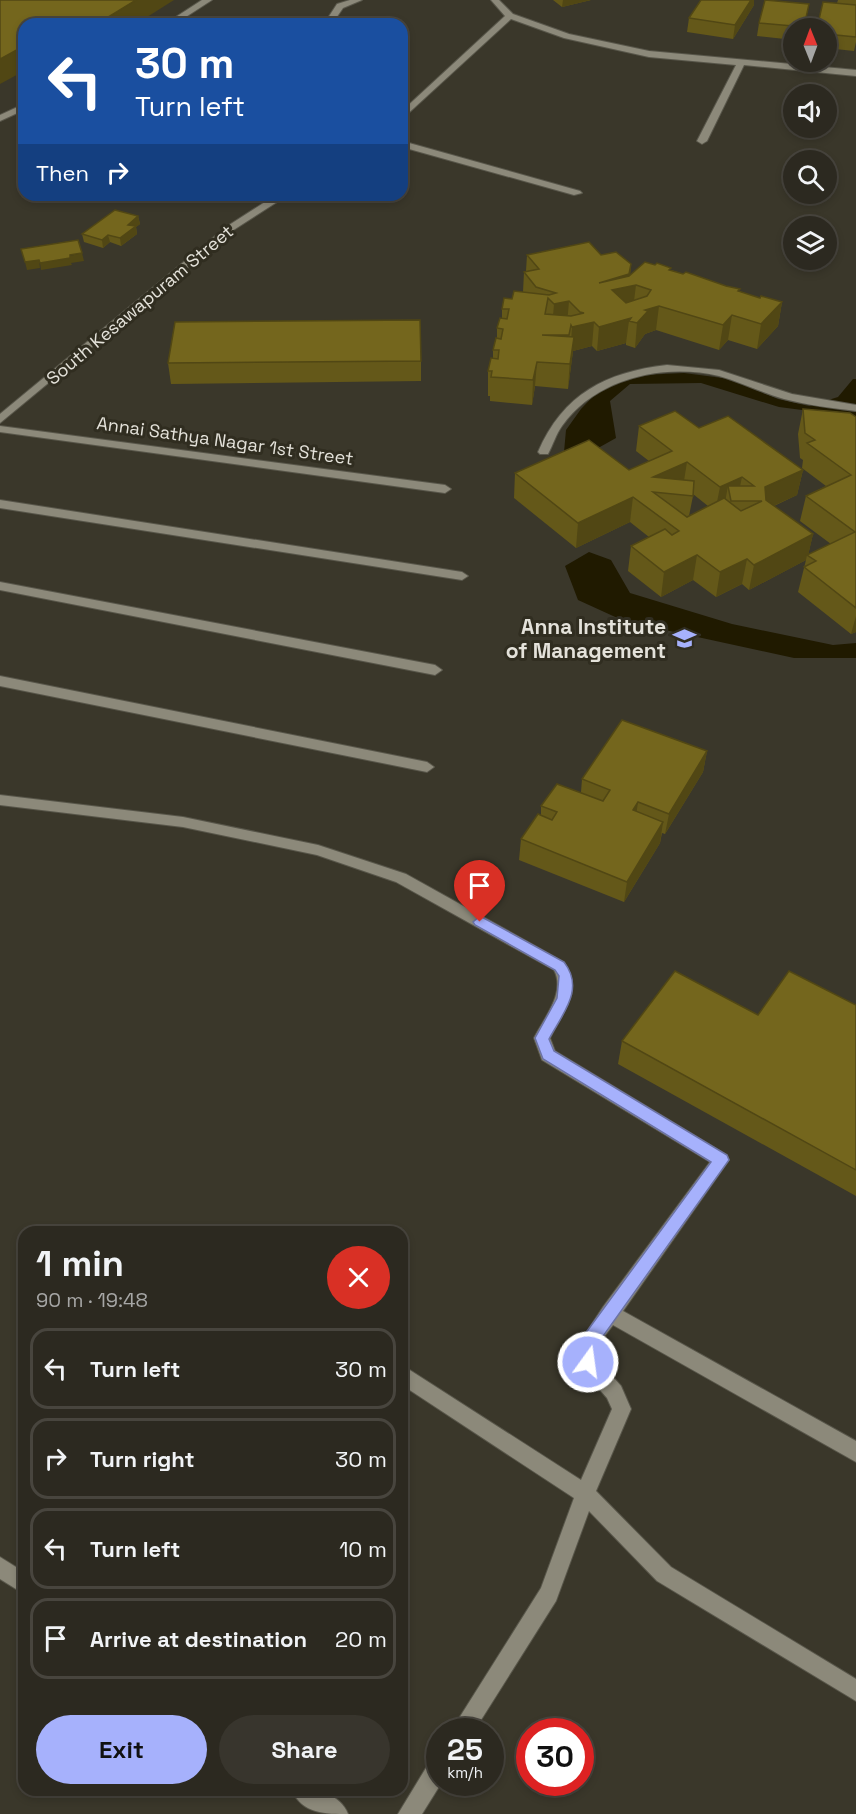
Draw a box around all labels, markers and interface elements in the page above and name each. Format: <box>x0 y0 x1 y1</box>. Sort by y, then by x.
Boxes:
north arrow <box>783 18 837 72</box>
map controls <box>783 18 837 270</box>
text: 30 m <box>135 37 234 90</box>
icon: left <box>36 42 114 120</box>
button: sound <box>783 84 837 138</box>
text: Turn left <box>135 89 245 124</box>
button: search <box>783 150 837 204</box>
icon: right <box>101 156 134 189</box>
text: Then <box>36 159 89 187</box>
button: layers <box>783 216 837 270</box>
street label: South Kesawapuram Street <box>41 220 238 390</box>
street label: Annai Sathya Nagar 1st Street <box>95 411 355 470</box>
place label: Anna Institute of Management <box>506 613 666 664</box>
school or university icon: Anna Institute of Management <box>671 626 697 652</box>
pin <box>454 860 505 922</box>
icon: arrive <box>463 869 496 902</box>
text: 1 min <box>36 1241 124 1287</box>
button: close <box>327 1246 390 1309</box>
text: 90 m · 19:48 <box>36 1287 148 1313</box>
position arrow <box>556 1330 620 1394</box>
icon: left <box>39 1352 72 1385</box>
text: Turn left <box>90 1355 180 1383</box>
text: 30 m <box>335 1355 387 1383</box>
icon: right <box>39 1442 72 1475</box>
text: Turn right <box>90 1445 195 1473</box>
text: 30 m <box>335 1445 387 1473</box>
icon: left <box>39 1532 72 1565</box>
text: Turn left <box>90 1535 180 1563</box>
text: 10 m <box>339 1535 387 1563</box>
icon: arrive <box>39 1622 72 1655</box>
text: Arrive at destination <box>90 1625 307 1653</box>
text: 20 m <box>335 1625 387 1653</box>
button: Exit <box>36 1715 207 1784</box>
button: Share <box>219 1715 390 1784</box>
speed limit sign: 30 <box>516 1718 594 1796</box>
text: 25 <box>447 1730 483 1769</box>
text: km/h <box>447 1763 483 1782</box>

